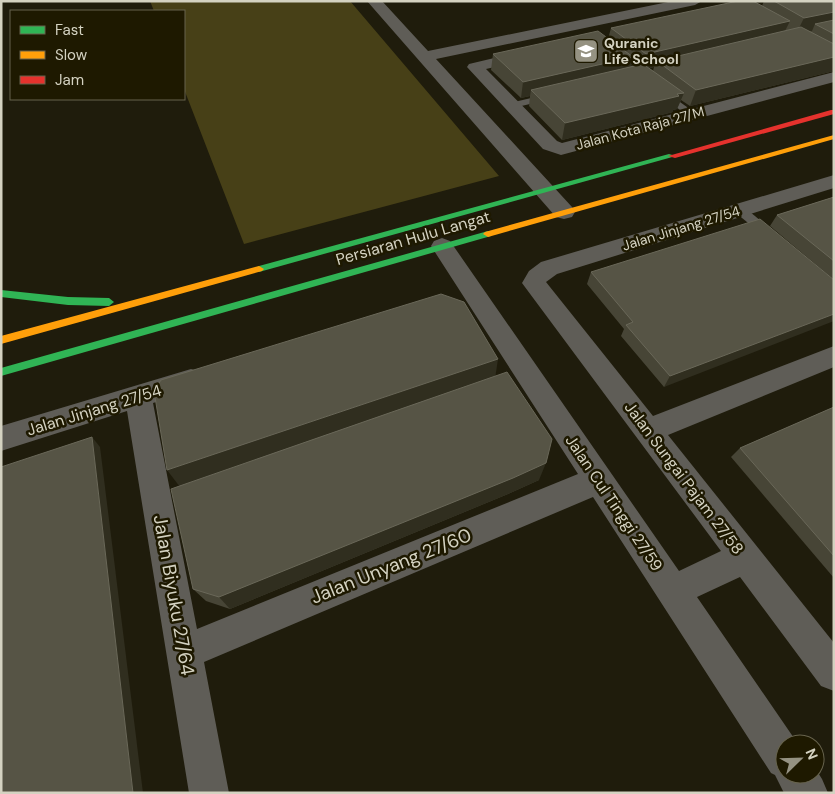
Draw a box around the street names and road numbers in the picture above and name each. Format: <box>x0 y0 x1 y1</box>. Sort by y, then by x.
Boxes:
street label: Jalan Kota Raja 27/M <box>574 102 706 154</box>
street label: Jalan Jinjang 27/54 <box>620 201 743 254</box>
street label: Persiaran Hulu Langat <box>333 206 493 270</box>
street label: Jalan Jinjang 27/54 <box>24 379 164 440</box>
street label: Jalan Sungai Pajam 27/58 <box>620 397 748 559</box>
street label: Jalan Cul Tinggi 27/59 <box>561 431 667 575</box>
street label: Jalan Biyuku 27/64 <box>148 513 200 677</box>
street label: Jalan Unyang 27/60 <box>307 522 475 610</box>

